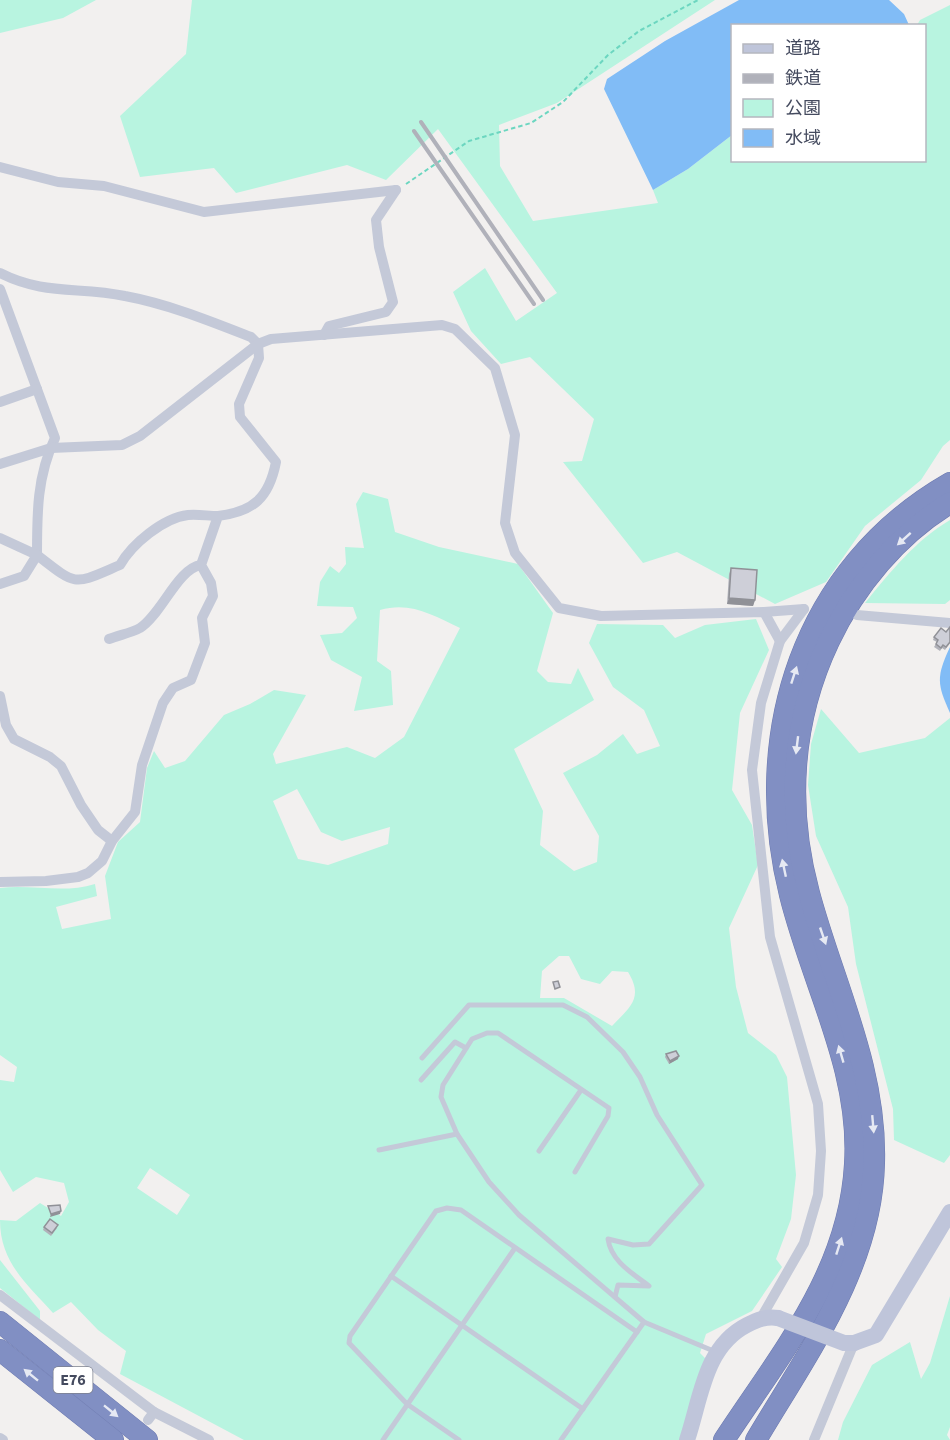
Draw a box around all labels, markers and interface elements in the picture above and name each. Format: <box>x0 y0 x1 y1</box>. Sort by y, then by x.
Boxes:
legend <box>731 24 926 162</box>
text: 道路 <box>785 36 821 61</box>
text: 鉄道 <box>785 66 821 91</box>
text: 公園 <box>785 96 821 121</box>
text: 水域 <box>785 126 821 151</box>
one-way arrow <box>897 532 912 545</box>
one-way arrow <box>790 666 799 684</box>
one-way arrow <box>792 736 801 755</box>
one-way arrow <box>779 858 788 877</box>
one-way arrow <box>818 928 828 946</box>
one-way arrow <box>836 1045 845 1063</box>
one-way arrow <box>868 1115 878 1134</box>
one-way arrow <box>835 1237 845 1255</box>
road number: E76 <box>54 1367 92 1393</box>
one-way arrow <box>23 1369 39 1382</box>
one-way arrow <box>103 1405 119 1418</box>

